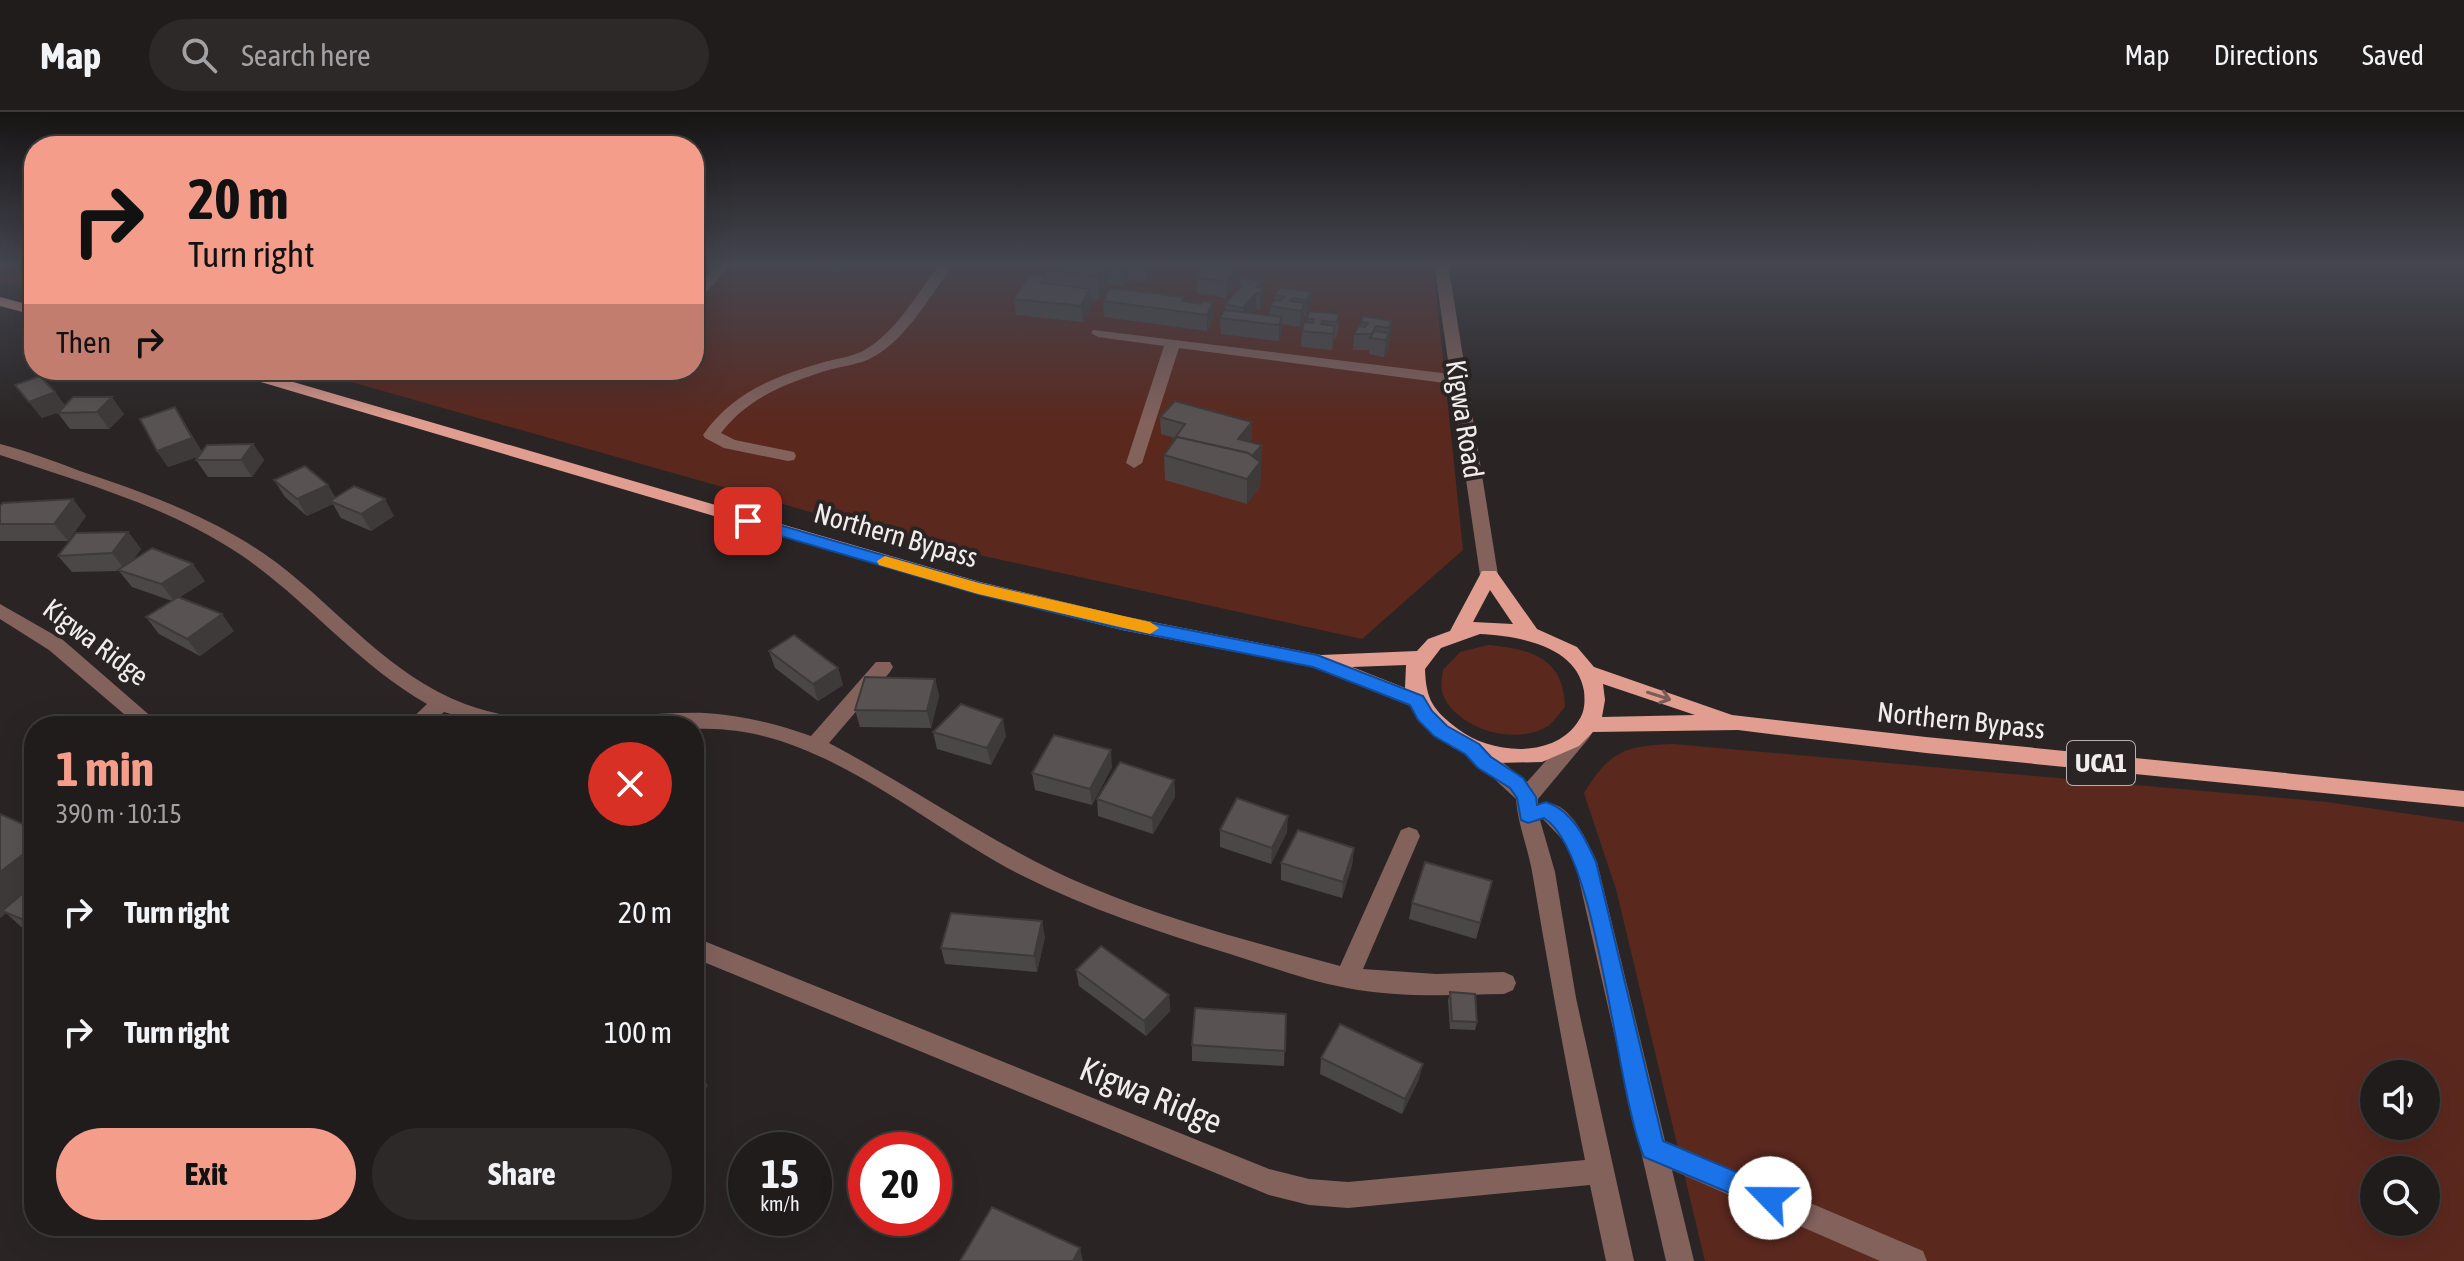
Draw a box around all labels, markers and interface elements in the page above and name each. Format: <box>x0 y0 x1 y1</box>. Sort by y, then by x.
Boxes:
search box <box>149 19 709 91</box>
icon: search <box>177 33 221 77</box>
text: Map <box>40 34 101 77</box>
text: Search here <box>241 38 371 72</box>
text: Map <box>2125 39 2170 71</box>
text: Directions <box>2214 39 2318 71</box>
text: Saved <box>2362 39 2424 71</box>
text: 20 m <box>188 167 289 231</box>
icon: right <box>56 168 160 272</box>
text: Turn right <box>188 233 315 275</box>
icon: right <box>127 320 171 364</box>
text: Then <box>56 325 111 359</box>
street label: Kigwa Road <box>1440 358 1490 480</box>
pin <box>714 487 782 555</box>
street label: Northern Bypass <box>811 496 981 574</box>
icon: arrive <box>726 499 770 543</box>
street label: Kigwa Ridge <box>37 592 155 692</box>
one-way arrow <box>1646 689 1671 704</box>
street label: Northern Bypass <box>1876 695 2046 745</box>
text: 1 min <box>56 741 154 796</box>
road number: UCA1 <box>2067 741 2135 785</box>
button: close <box>588 742 672 826</box>
text: 390 m · 10:15 <box>56 799 182 829</box>
icon: right <box>56 890 100 934</box>
text: Turn right <box>124 895 230 929</box>
text: 20 m <box>618 895 672 929</box>
icon: right <box>56 1010 100 1054</box>
text: Turn right <box>124 1015 230 1049</box>
text: 100 m <box>604 1015 672 1049</box>
street label: Kigwa Ridge <box>1074 1048 1228 1141</box>
map controls <box>2360 1060 2440 1236</box>
button: sound <box>2360 1060 2440 1140</box>
button: Exit <box>56 1128 356 1220</box>
button: Share <box>372 1128 672 1220</box>
speed limit sign: 20 <box>848 1132 952 1236</box>
text: 15 <box>761 1151 799 1196</box>
position arrow <box>1728 1156 1812 1240</box>
button: search <box>2360 1156 2440 1236</box>
text: km/h <box>760 1192 800 1215</box>

